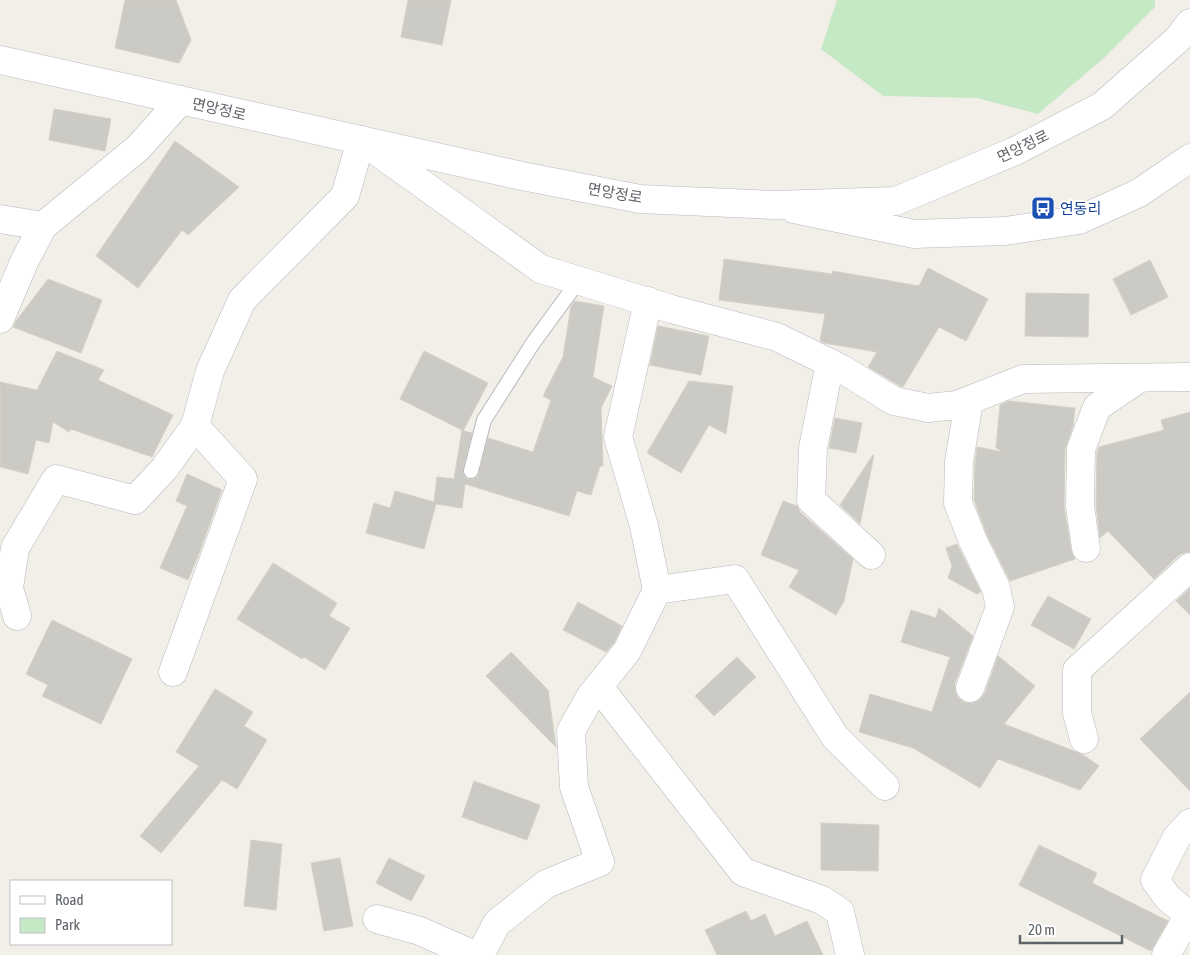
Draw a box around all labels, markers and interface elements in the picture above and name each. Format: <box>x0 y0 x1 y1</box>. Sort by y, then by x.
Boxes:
street label: 면앙정로 <box>190 95 248 123</box>
street label: 면앙정로 <box>994 126 1052 166</box>
street label: 면앙정로 <box>586 180 644 206</box>
bus stop icon: 연동리 <box>1030 195 1056 221</box>
place label: 연동리 <box>1060 200 1101 217</box>
legend <box>10 880 172 945</box>
text: Road <box>55 891 84 908</box>
scale bar <box>1020 912 1122 944</box>
text: Park <box>55 916 80 933</box>
text: 20 m <box>1028 921 1055 938</box>

